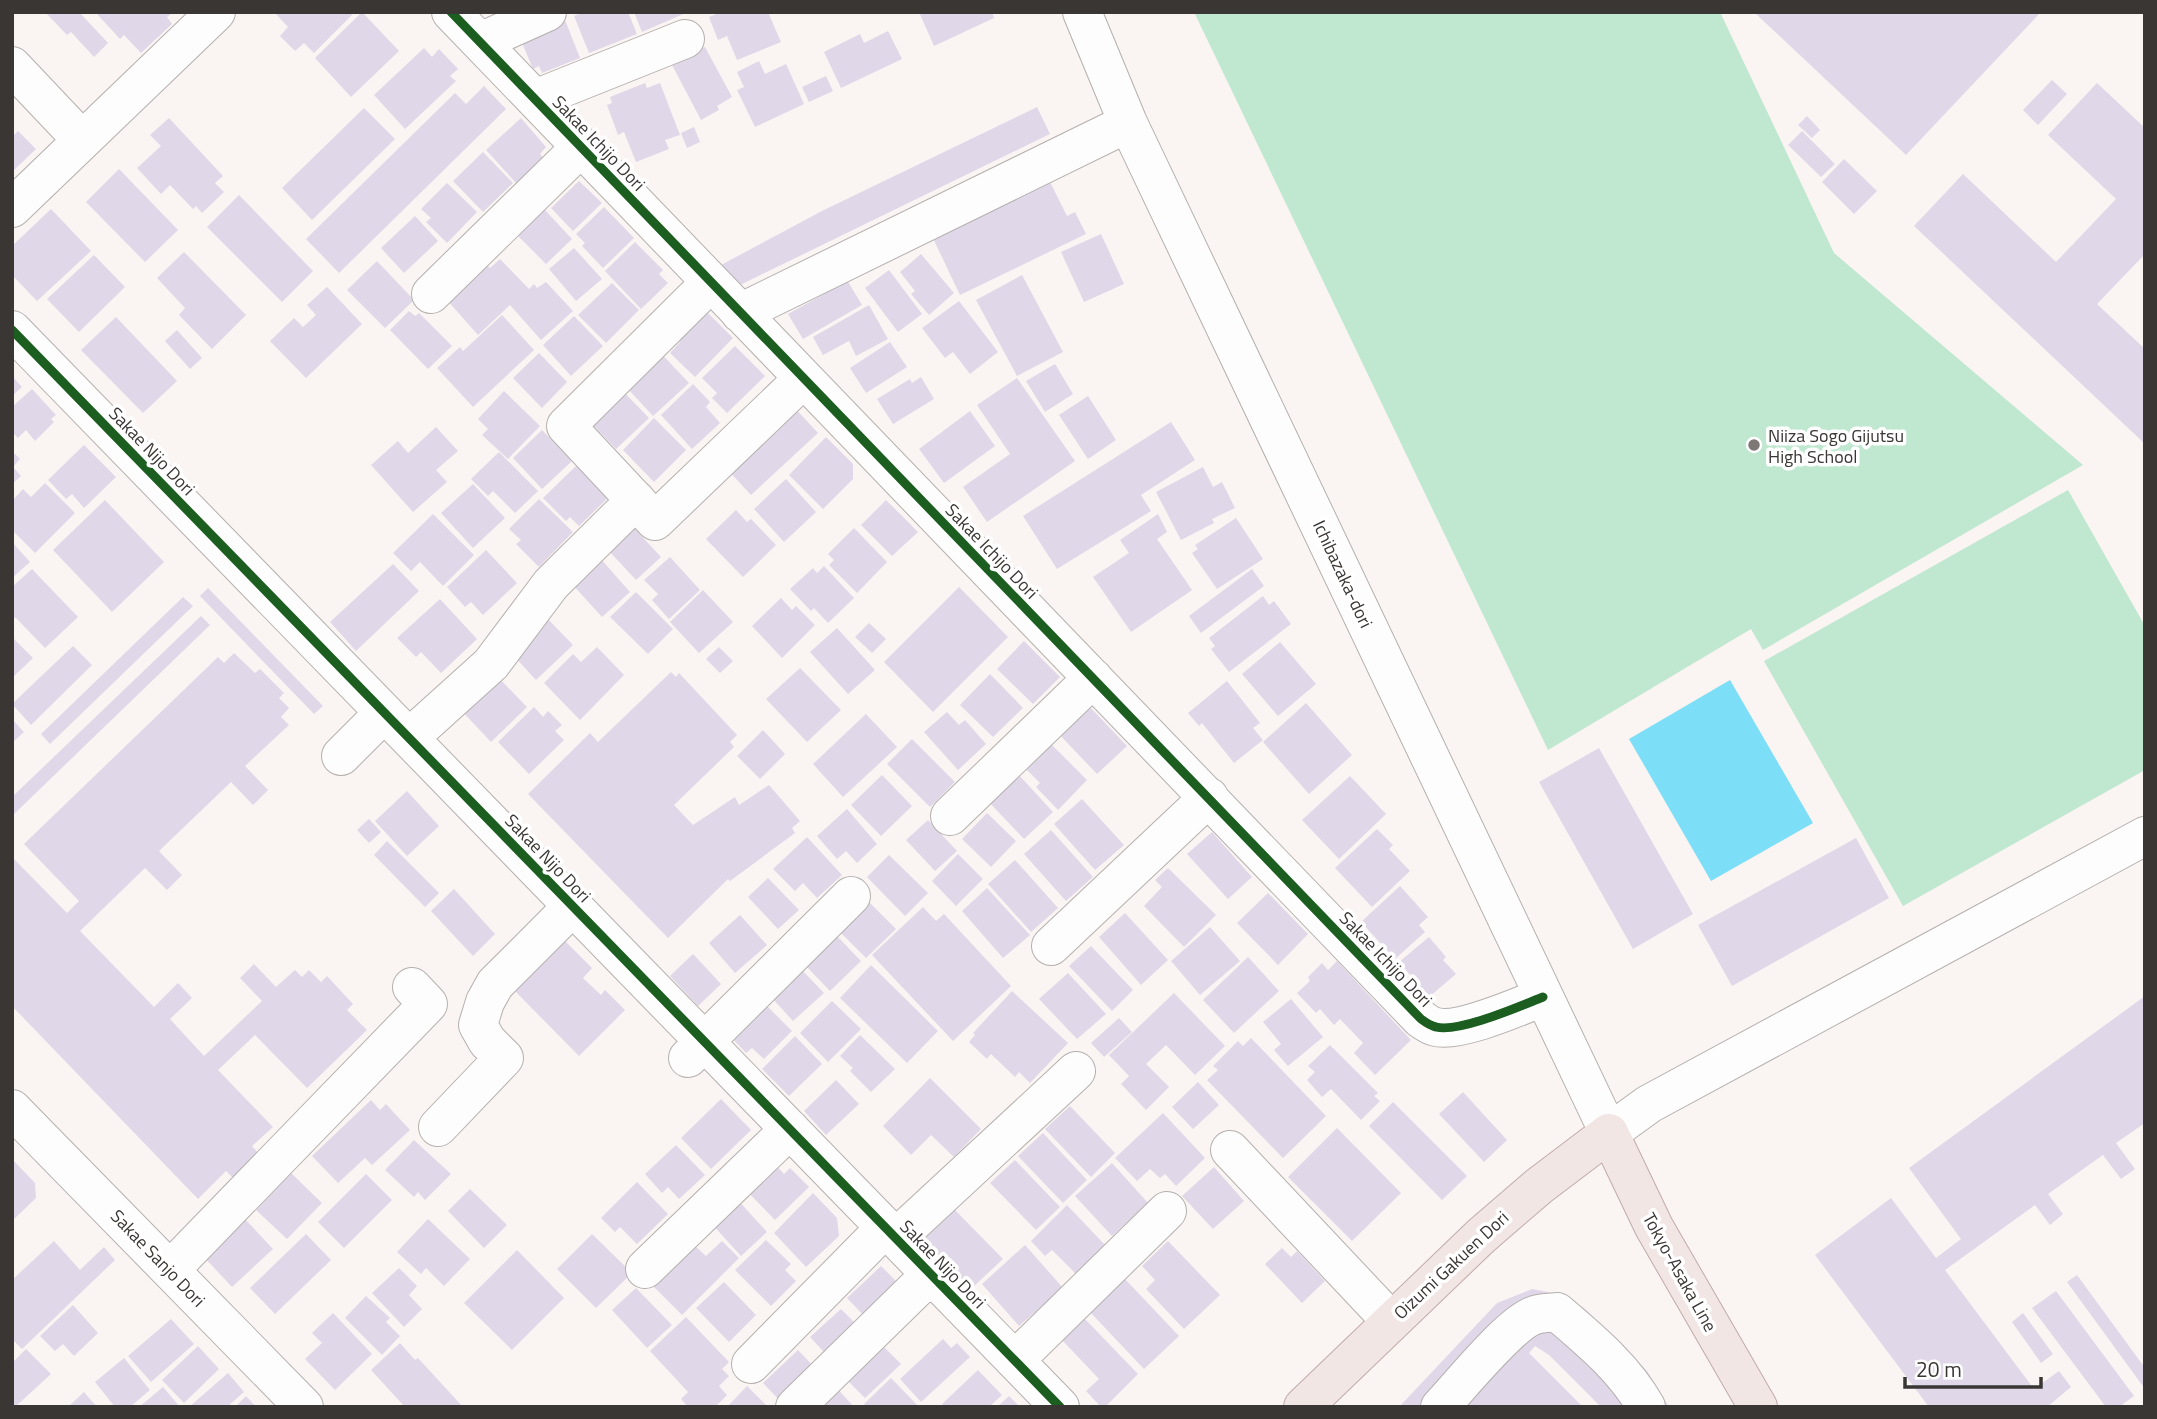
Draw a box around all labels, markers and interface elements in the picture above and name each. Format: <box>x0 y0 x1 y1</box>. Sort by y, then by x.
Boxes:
street label: Sakae Ichijo Dori <box>546 89 652 197</box>
street label: Sakae Nijo Dori <box>103 401 201 501</box>
place label: Niiza Sogo Gijutsu High School <box>1768 422 1904 470</box>
marker: Niiza Sogo Gijutsu High School <box>1746 437 1762 453</box>
street label: Sakae Ichijo Dori <box>939 497 1045 605</box>
street label: Ichibazaka-dori <box>1306 516 1380 632</box>
street label: Sakae Nijo Dori <box>499 808 597 908</box>
street label: Sakae Ichijo Dori <box>1333 905 1439 1013</box>
street label: Sakae Sanjo Dori <box>104 1203 212 1313</box>
street label: Oizumi Gakuen Dori <box>1387 1204 1515 1326</box>
street label: Tokyo-Asaka Line <box>1636 1207 1724 1337</box>
street label: Sakae Nijo Dori <box>894 1214 992 1314</box>
scale bar <box>1905 1346 2042 1390</box>
text: 20 m <box>1916 1353 1962 1385</box>

